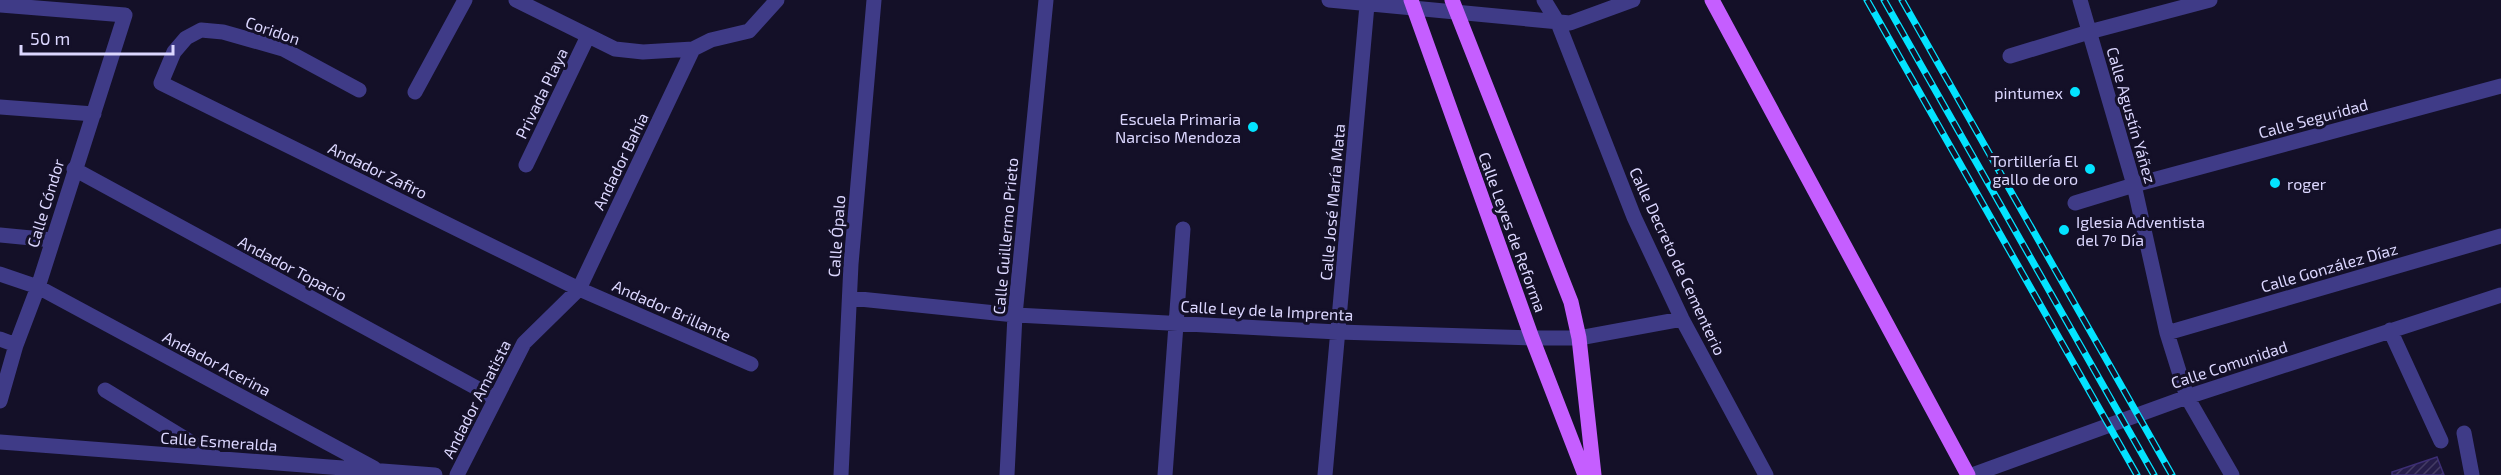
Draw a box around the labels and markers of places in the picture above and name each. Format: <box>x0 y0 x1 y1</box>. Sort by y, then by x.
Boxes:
place label: pintumex <box>1994 83 2064 102</box>
marker: pintumex <box>2068 85 2082 99</box>
place label: Escuela Primaria Narciso Mendoza <box>1115 109 1241 146</box>
marker: Escuela Primaria Narciso Mendoza <box>1246 120 1260 134</box>
place label: Tortillería El gallo de oro <box>1990 151 2078 188</box>
marker: Tortillería El gallo de oro <box>2083 162 2097 176</box>
place label: roger <box>2287 174 2327 193</box>
marker: roger <box>2268 176 2282 190</box>
place label: Iglesia Adventista del 7º Día <box>2076 212 2205 249</box>
marker: Iglesia Adventista del 7º Día <box>2057 223 2071 237</box>

